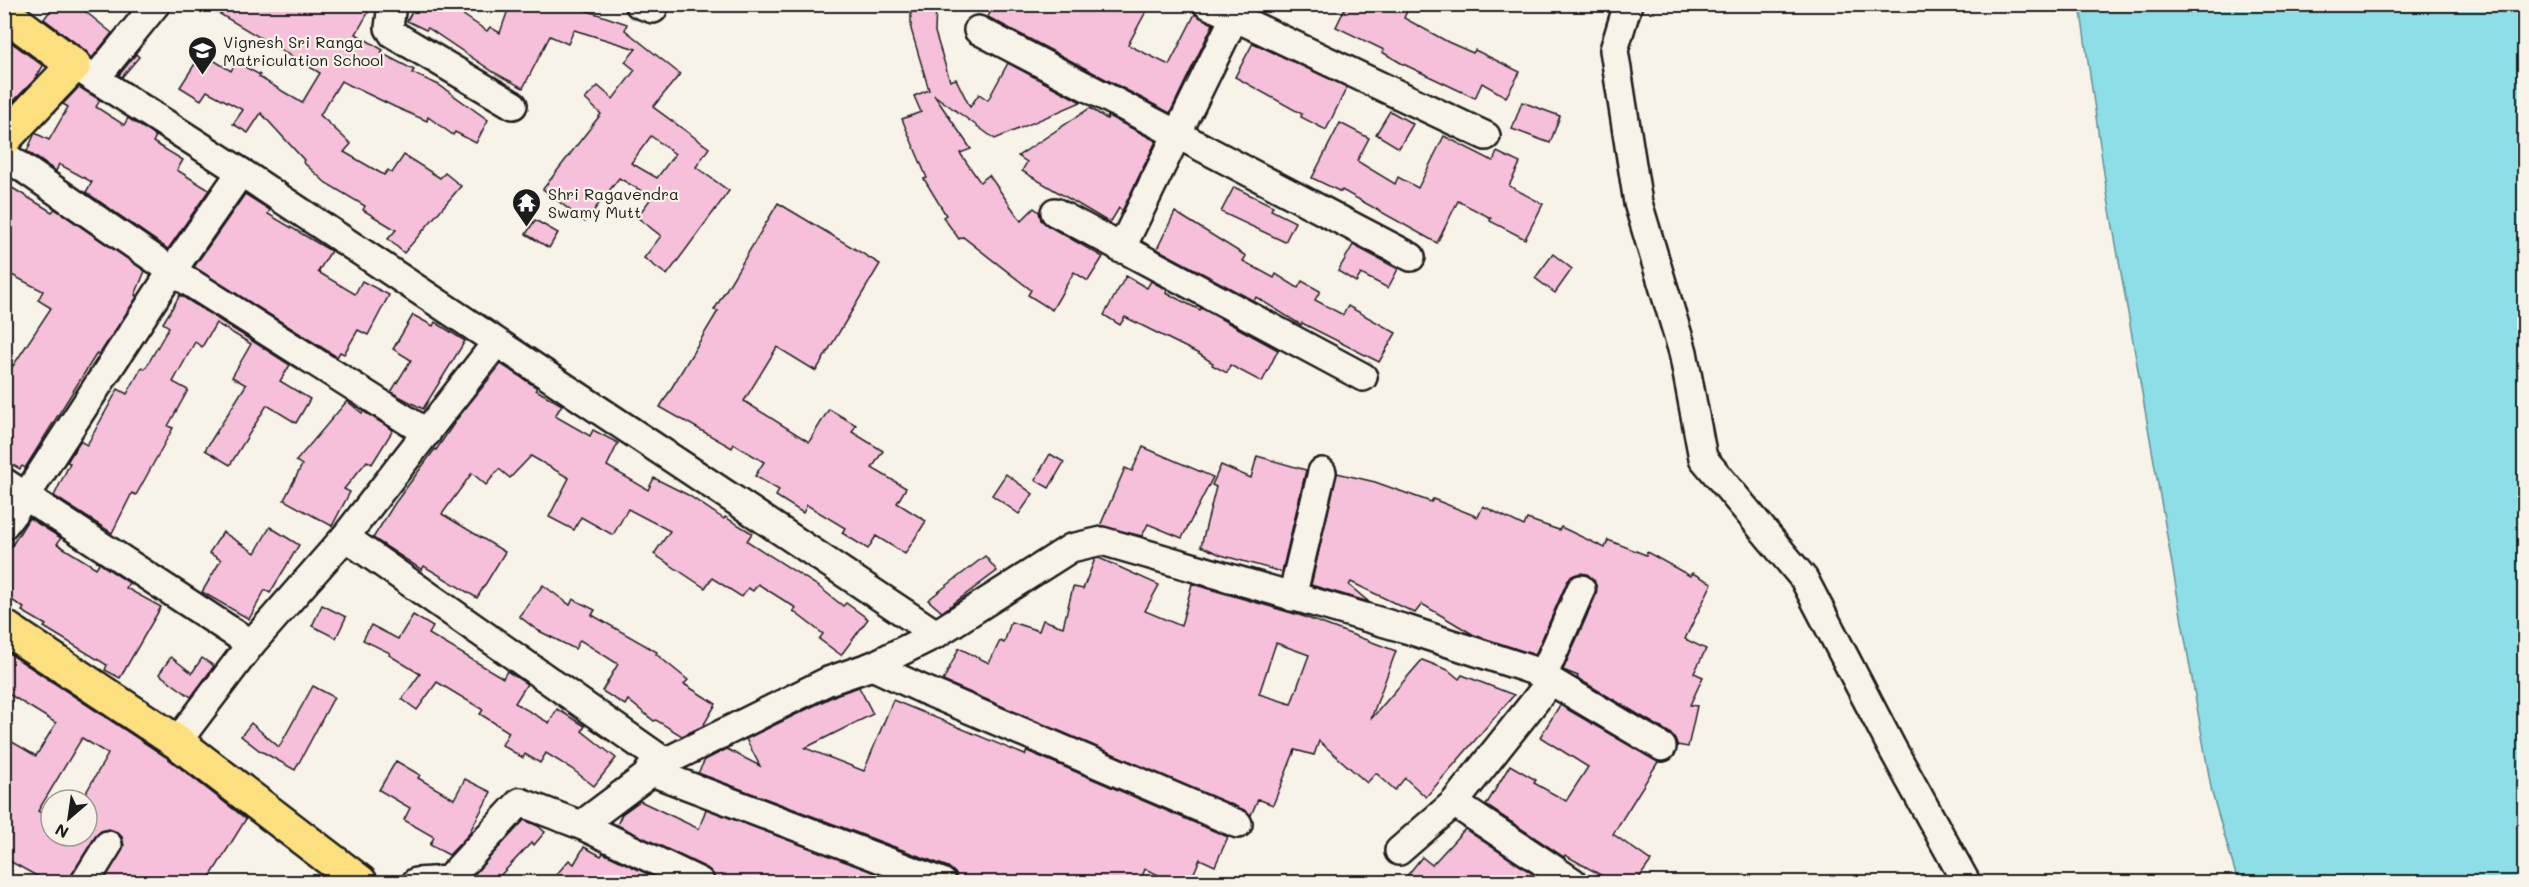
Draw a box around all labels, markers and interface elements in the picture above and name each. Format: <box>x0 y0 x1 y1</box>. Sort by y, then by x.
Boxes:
place label: Vignesh Sri Ranga Matriculation School <box>223 31 384 70</box>
school or university icon: Vignesh Sri Ranga Matriculation School <box>186 34 218 76</box>
place label: Shri Ragavendra Swamy Mutt <box>548 183 679 222</box>
temple icon: Shri Ragavendra Swamy Mutt <box>511 186 543 228</box>
north arrow <box>39 788 99 848</box>
text: N <box>51 819 72 844</box>

